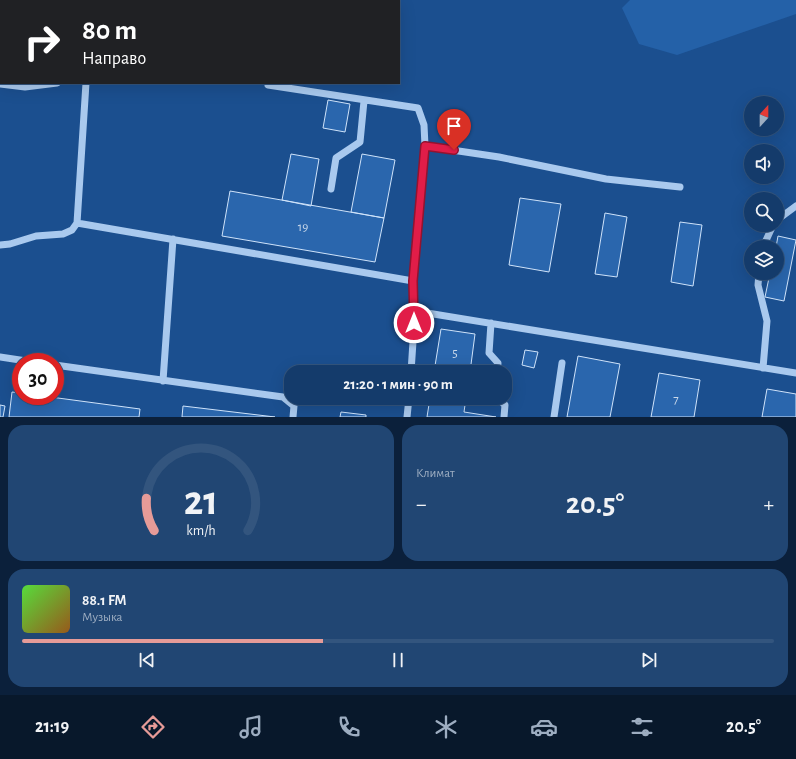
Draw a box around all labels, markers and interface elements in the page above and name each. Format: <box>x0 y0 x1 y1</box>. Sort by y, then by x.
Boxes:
icon: right <box>16 16 68 68</box>
text: 80 m <box>82 17 137 45</box>
text: Направо <box>82 50 146 68</box>
north arrow <box>744 96 784 136</box>
map controls <box>744 96 784 280</box>
pin <box>437 109 471 150</box>
icon: arrive <box>443 115 465 137</box>
button: sound <box>744 144 784 184</box>
button: search <box>744 192 784 232</box>
house number: 19 <box>298 221 308 234</box>
button: layers <box>744 240 784 280</box>
position arrow <box>393 302 435 344</box>
house number: 5 <box>452 347 458 360</box>
speed limit sign: 30 <box>12 353 64 405</box>
text: 21:20 · 1 мин · 90 m <box>343 377 453 392</box>
house number: 7 <box>673 393 679 406</box>
text: Климат <box>416 467 455 480</box>
text: 21 <box>184 481 218 522</box>
text: 20.5° <box>566 489 624 519</box>
text: − <box>416 493 427 515</box>
text: + <box>763 493 774 515</box>
text: km/h <box>186 524 216 538</box>
text: 88.1 FM <box>82 593 127 608</box>
text: Музыка <box>82 611 123 624</box>
icon: previous <box>136 649 158 671</box>
icon: pause <box>387 649 409 671</box>
icon: next <box>638 649 660 671</box>
icon: directions <box>139 713 167 741</box>
icon: music <box>237 713 265 741</box>
icon: phone <box>335 713 363 741</box>
icon: climate <box>432 713 460 741</box>
icon: car <box>530 713 558 741</box>
icon: filters <box>628 713 656 741</box>
text: 21:19 <box>35 718 69 736</box>
text: 20.5° <box>726 718 761 736</box>

